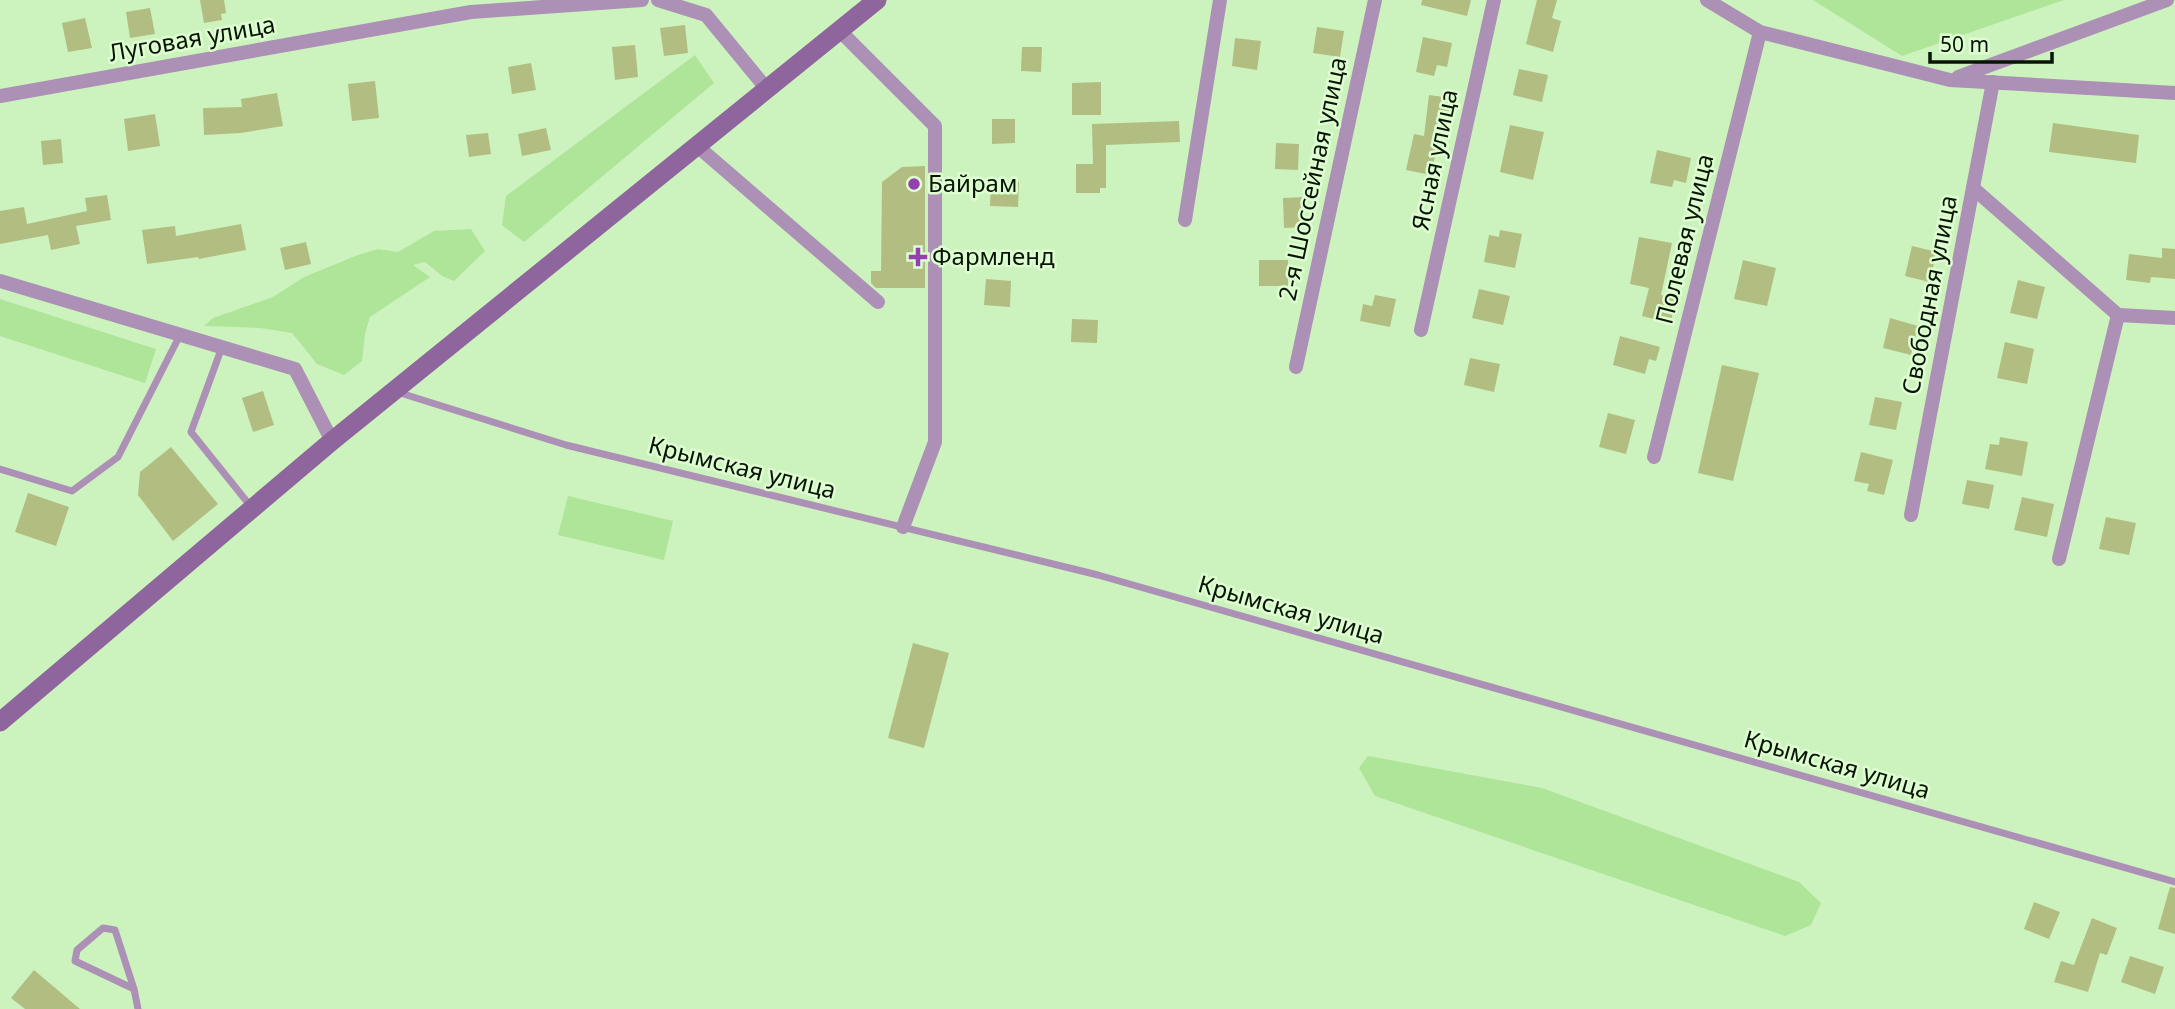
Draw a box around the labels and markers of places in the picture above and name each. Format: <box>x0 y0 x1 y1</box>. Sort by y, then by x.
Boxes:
place label: Байрам <box>928 166 1017 199</box>
marker: Байрам <box>906 176 922 192</box>
place label: Фармленд <box>932 239 1055 272</box>
marker: Фармленд <box>910 249 926 265</box>

